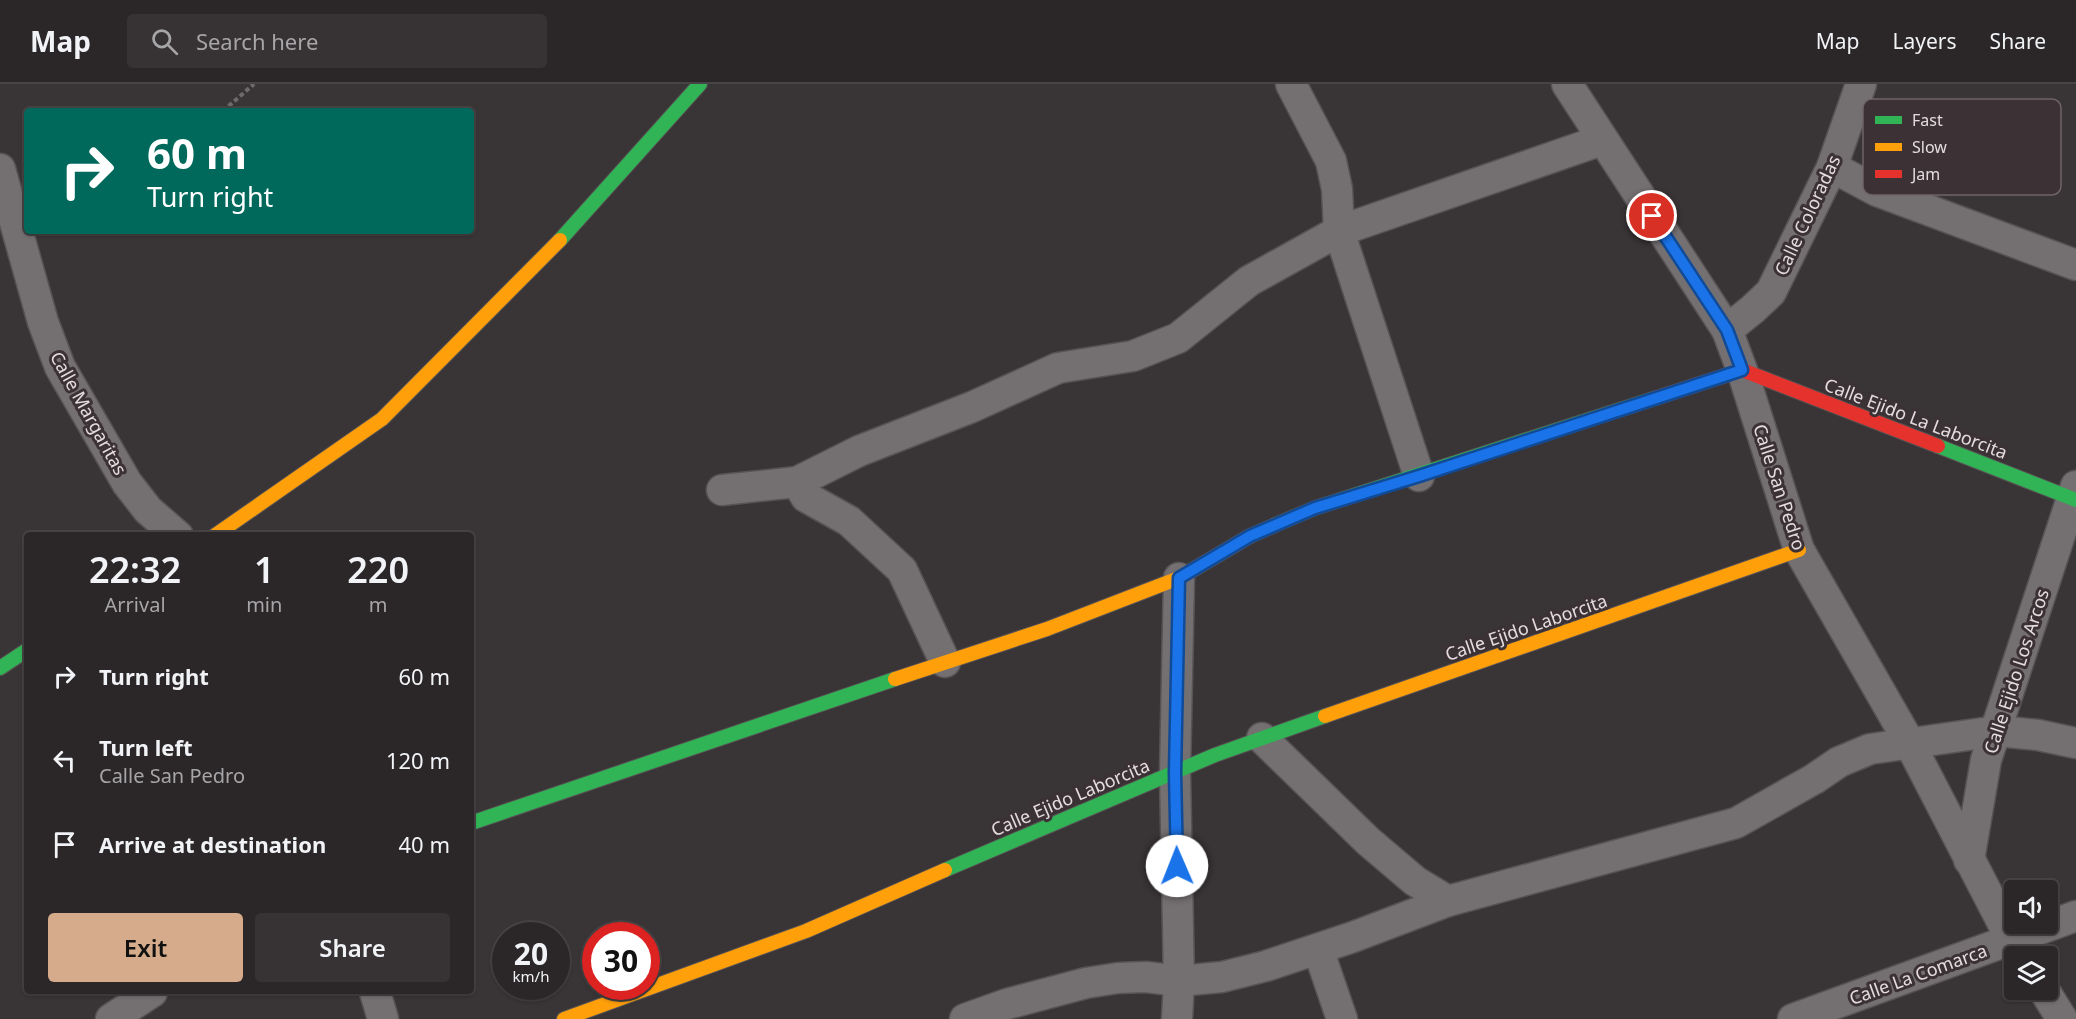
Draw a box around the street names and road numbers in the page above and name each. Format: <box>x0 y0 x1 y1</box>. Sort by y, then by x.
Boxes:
street label: Calle Coloradas <box>1769 151 1845 279</box>
street label: Calle Margaritas <box>45 347 133 479</box>
street label: Calle Ejido La Laborcita <box>1821 372 2011 464</box>
street label: Calle San Pedro <box>1748 421 1812 553</box>
street label: Calle Ejido Los Arcos <box>1978 586 2054 756</box>
street label: Calle Ejido Laborcita <box>1442 588 1610 666</box>
street label: Calle Ejido Laborcita <box>987 753 1153 841</box>
street label: Calle La Comarca <box>1846 938 1990 1010</box>

